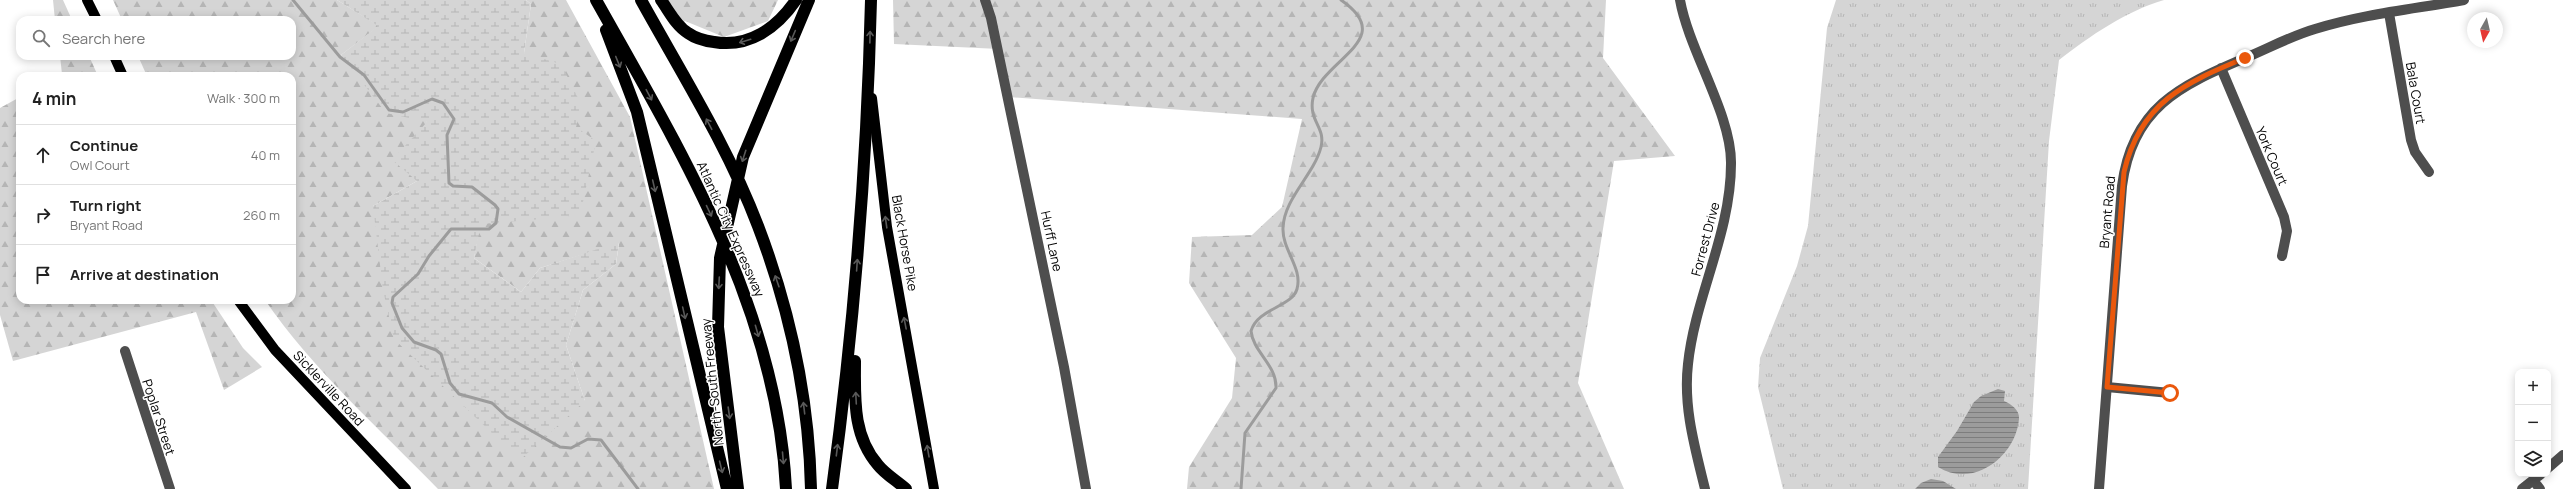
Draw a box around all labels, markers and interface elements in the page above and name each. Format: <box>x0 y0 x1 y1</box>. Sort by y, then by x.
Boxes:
north arrow <box>2467 12 2503 48</box>
search box <box>16 16 296 60</box>
icon: search <box>30 27 52 49</box>
text: Search here <box>62 28 145 49</box>
one-way arrow <box>789 29 797 41</box>
one-way arrow <box>866 31 874 44</box>
one-way arrow <box>738 38 751 45</box>
route end <box>2236 49 2254 67</box>
one-way arrow <box>615 55 622 67</box>
street label: Bala Court <box>2402 61 2430 125</box>
text: 4 min <box>32 87 76 110</box>
text: Walk · 300 m <box>207 89 280 107</box>
one-way arrow <box>646 89 653 101</box>
one-way arrow <box>705 118 712 130</box>
street label: York Court <box>2252 124 2292 188</box>
text: Continue <box>70 135 138 156</box>
icon: ahead <box>32 144 54 166</box>
text: 40 m <box>251 146 280 164</box>
one-way arrow <box>740 149 747 162</box>
text: Owl Court <box>70 156 130 174</box>
street label: Atlantic City Expressway <box>693 158 769 300</box>
street label: Bryant Road <box>2095 175 2119 249</box>
one-way arrow <box>651 180 659 193</box>
street label: Black Horse Pike <box>888 194 922 293</box>
text: Turn right <box>70 195 141 216</box>
street label: Forrest Drive <box>1686 200 1724 278</box>
icon: right <box>32 204 54 226</box>
one-way arrow <box>706 204 713 216</box>
text: 260 m <box>243 206 280 224</box>
street label: Hurff Lane <box>1037 209 1067 273</box>
text: Bryant Road <box>70 216 143 234</box>
one-way arrow <box>882 216 890 229</box>
one-way arrow <box>853 259 860 272</box>
icon: arrive <box>32 264 54 286</box>
text: Arrive at destination <box>70 264 219 285</box>
one-way arrow <box>773 275 780 288</box>
one-way arrow <box>716 276 723 289</box>
one-way arrow <box>681 306 688 319</box>
one-way arrow <box>901 316 909 329</box>
street label: North-South Freeway <box>696 317 728 447</box>
one-way arrow <box>754 324 761 337</box>
street label: Sicklerville Road <box>289 346 369 430</box>
map controls <box>2515 369 2551 477</box>
button: + <box>2515 369 2551 405</box>
street label: Poplar Street <box>138 377 180 457</box>
route start <box>2161 384 2179 402</box>
one-way arrow <box>852 392 859 405</box>
one-way arrow <box>800 402 808 415</box>
button: − <box>2515 405 2551 441</box>
one-way arrow <box>725 406 733 419</box>
button: layers <box>2515 441 2551 477</box>
one-way arrow <box>833 444 841 457</box>
one-way arrow <box>923 444 931 457</box>
one-way arrow <box>780 451 787 464</box>
one-way arrow <box>718 460 726 473</box>

